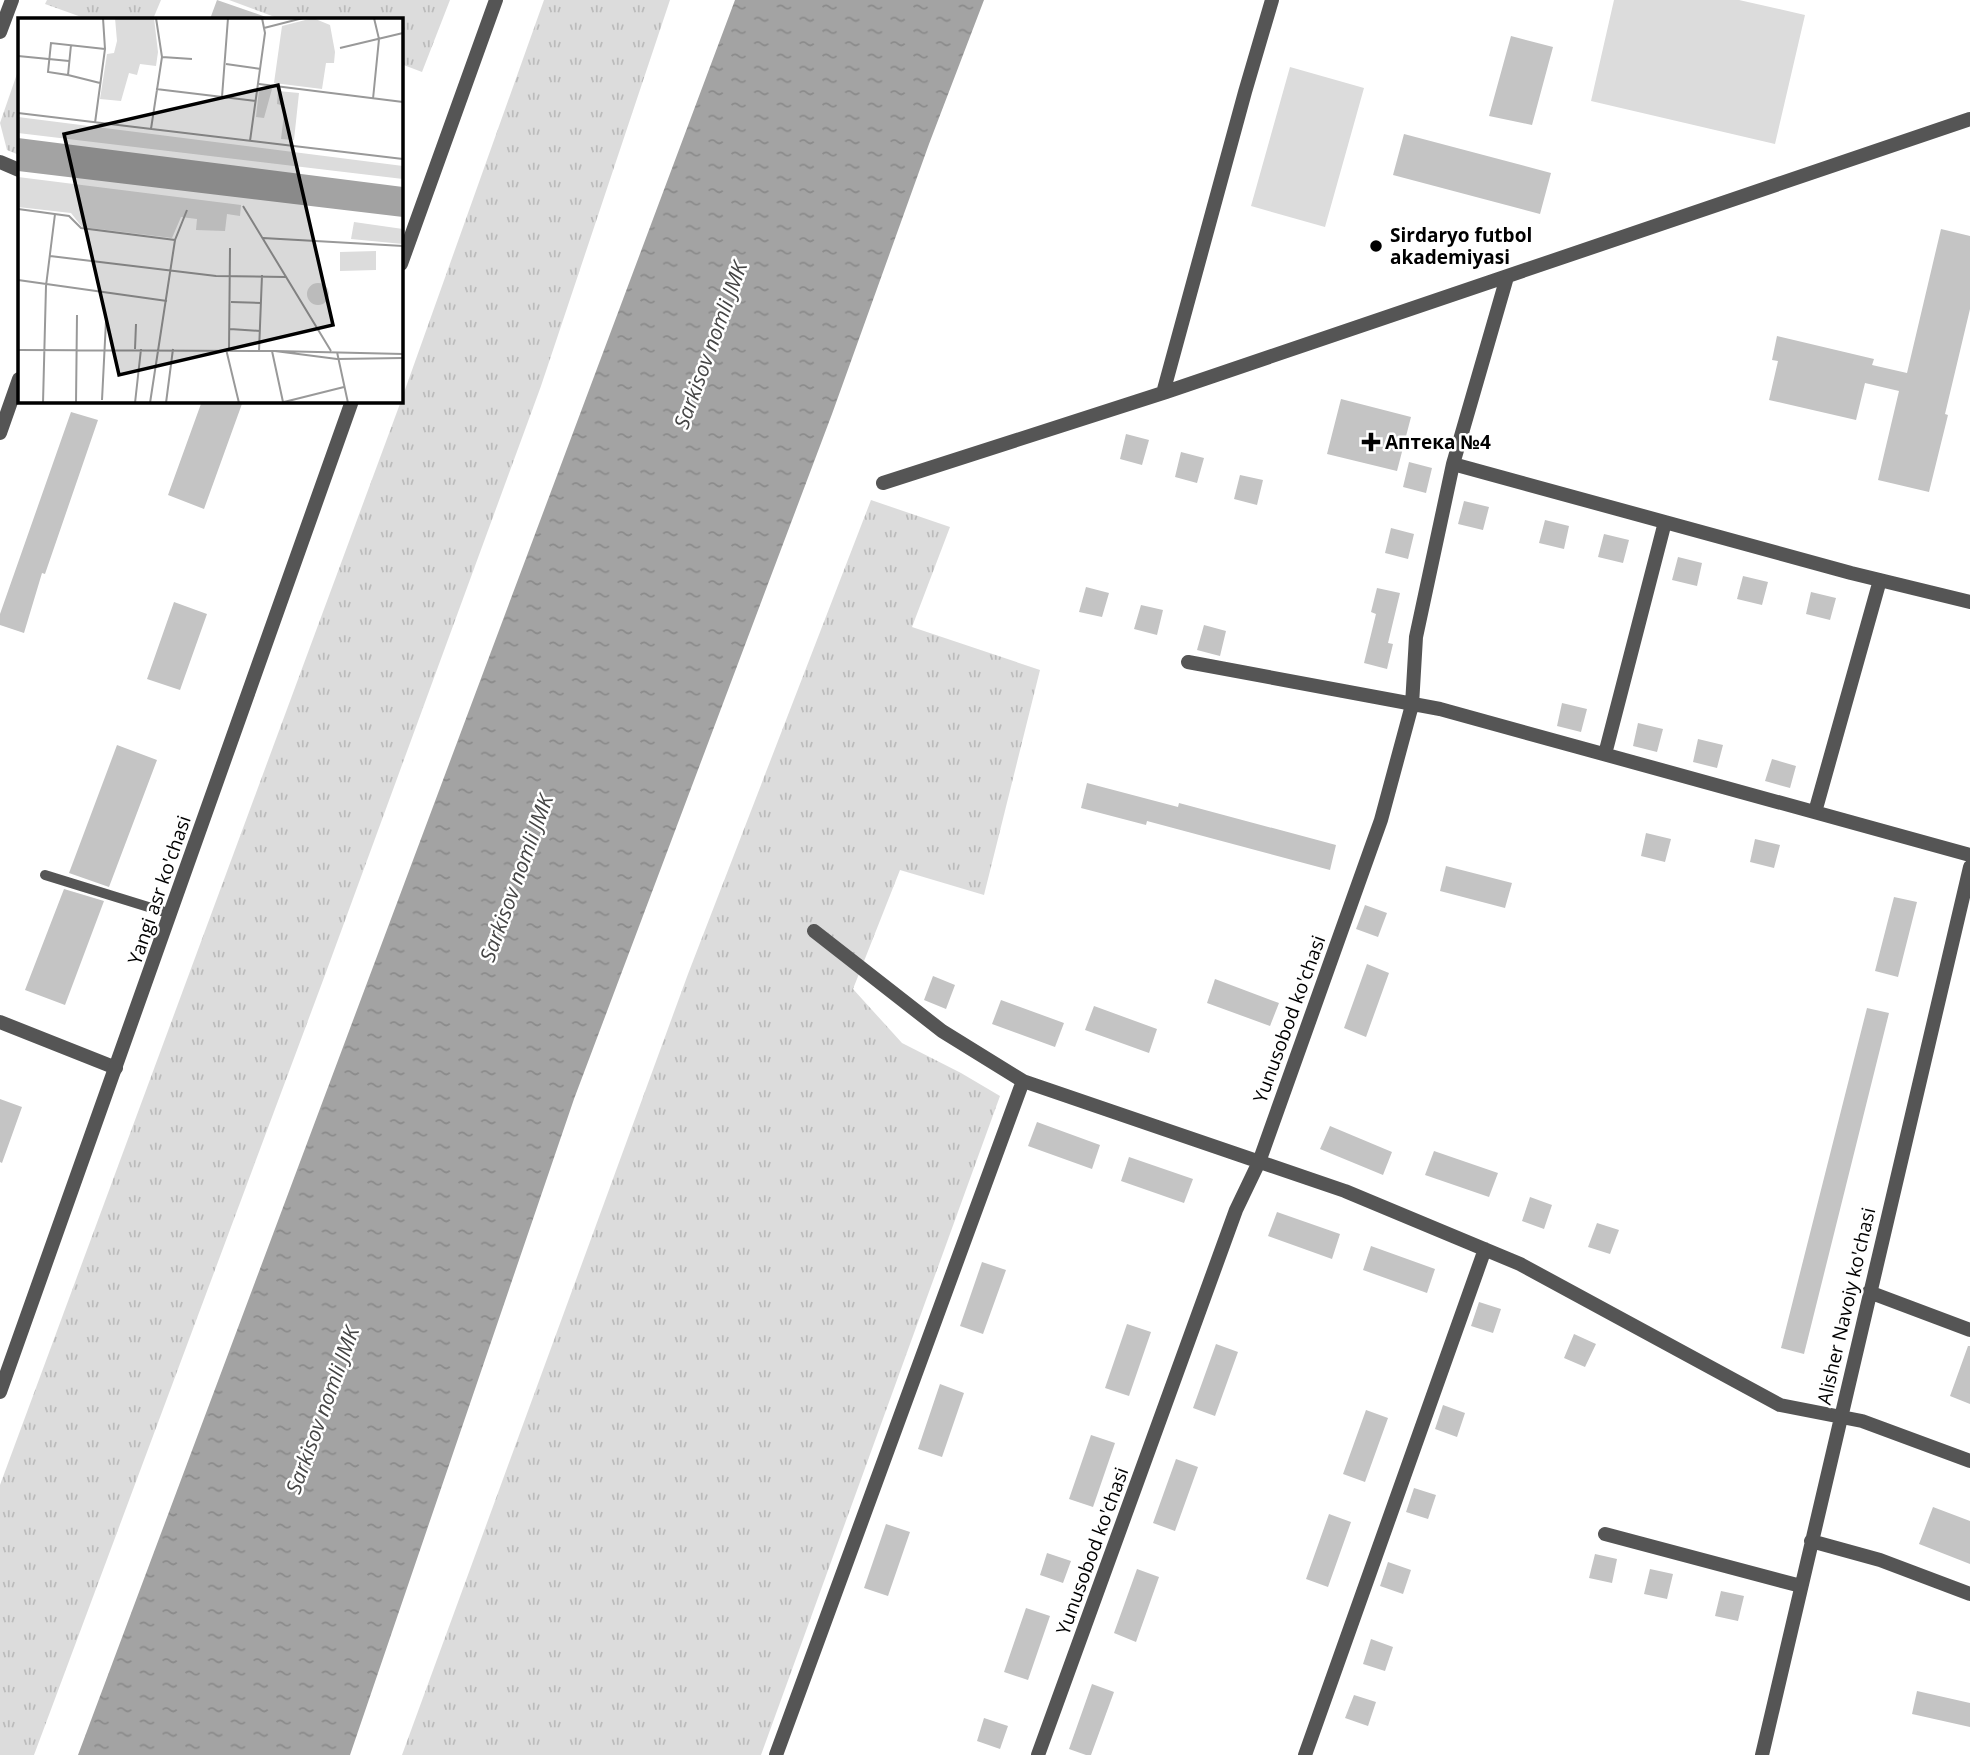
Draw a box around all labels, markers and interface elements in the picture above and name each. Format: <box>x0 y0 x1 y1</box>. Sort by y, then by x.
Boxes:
inset map <box>18 18 402 402</box>
place label: Sirdaryo futbol akademiyasi <box>1390 222 1532 270</box>
marker: Sirdaryo futbol akademiyasi <box>1368 238 1384 254</box>
water label: Sarkisov nomli JMK <box>667 256 754 432</box>
place label: Аптека №4 <box>1385 429 1491 455</box>
marker: Аптека №4 <box>1363 434 1379 450</box>
water label: Sarkisov nomli JMK <box>473 789 560 965</box>
street label: Yangi asr ko'chasi <box>121 812 197 968</box>
street label: Yunusobod ko'chasi <box>1247 932 1331 1106</box>
street label: Alisher Navoiy ko'chasi <box>1811 1205 1881 1407</box>
water label: Sarkisov nomli JMK <box>279 1321 366 1497</box>
street label: Yunusobod ko'chasi <box>1050 1464 1134 1638</box>

